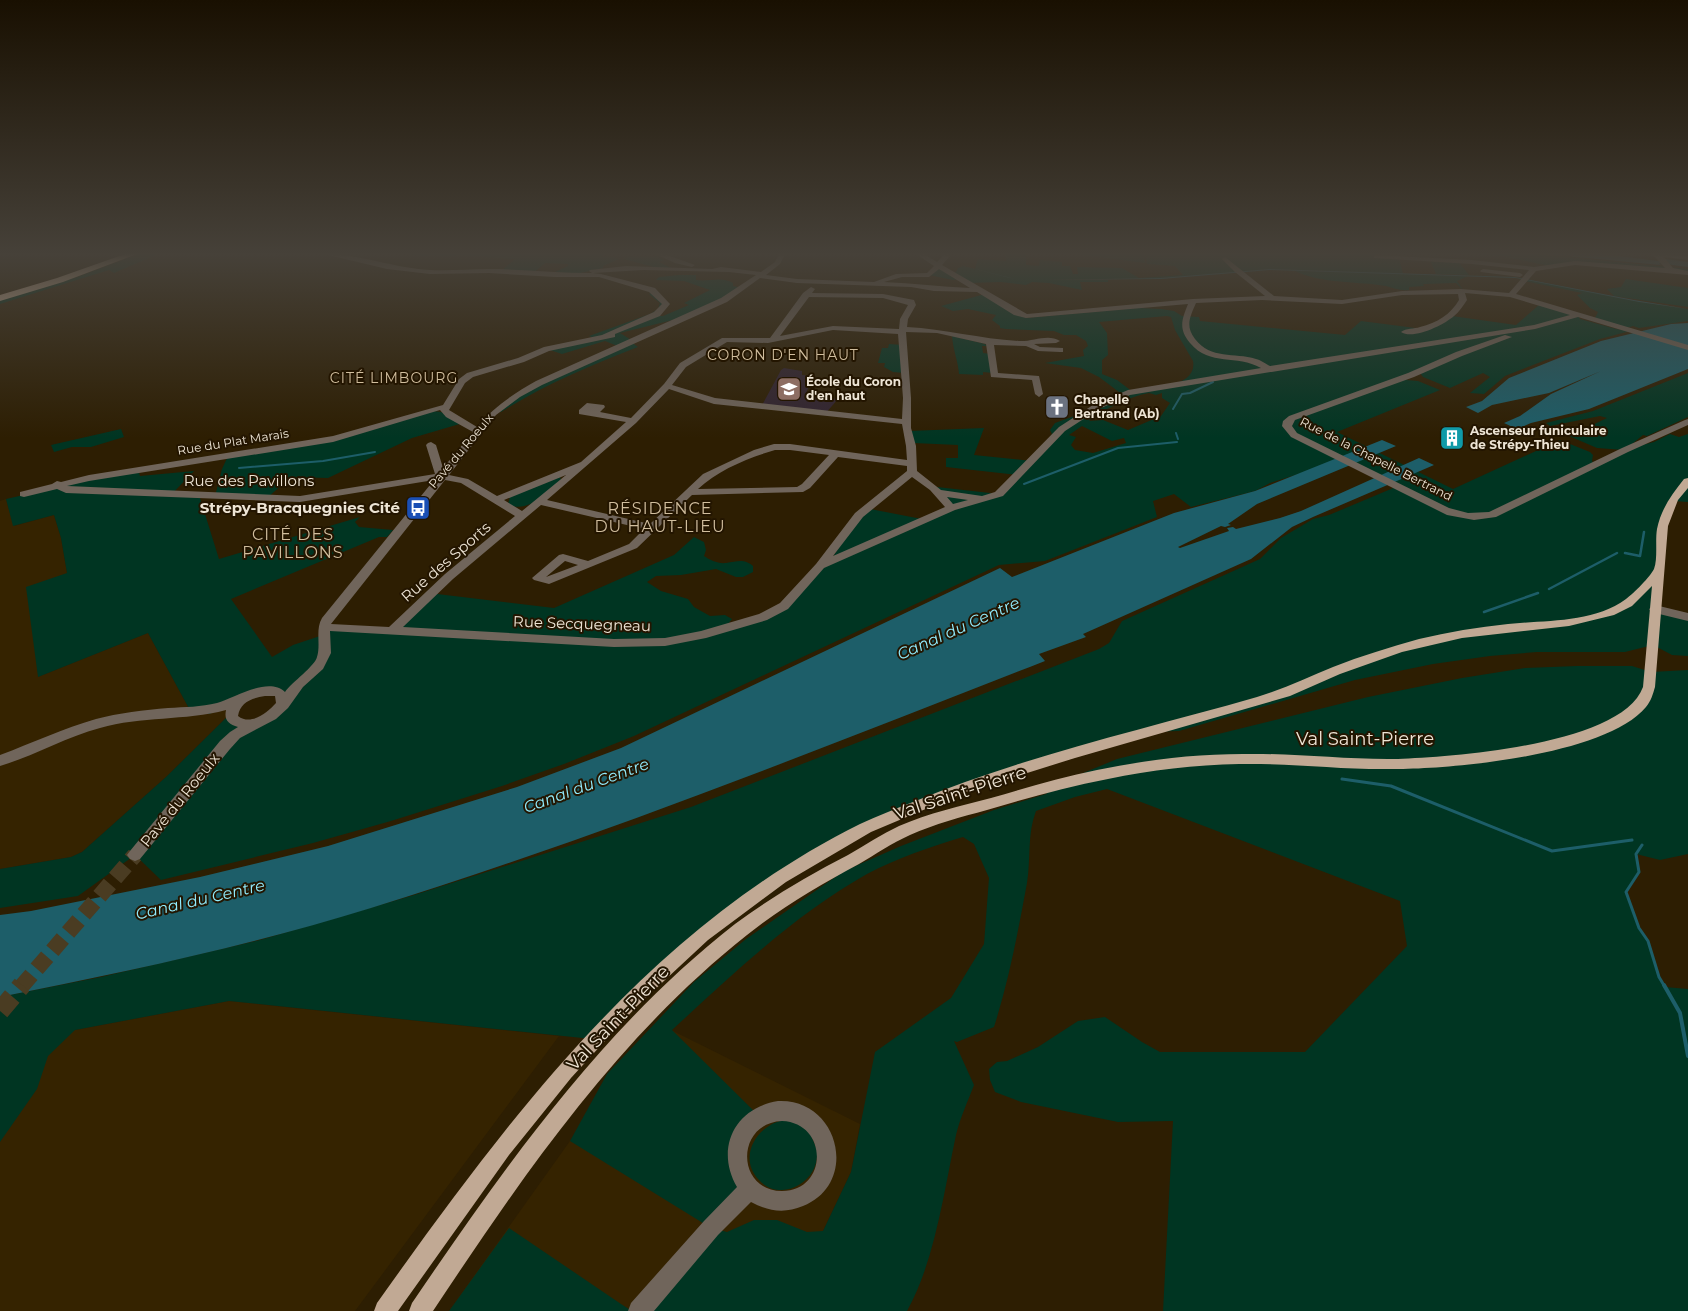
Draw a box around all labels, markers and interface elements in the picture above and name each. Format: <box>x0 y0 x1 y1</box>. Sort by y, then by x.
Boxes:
district label: CORON D'EN HAUT <box>707 346 859 364</box>
district label: CITÉ LIMBOURG <box>330 369 458 387</box>
place label: École du Coron d'en haut <box>806 374 901 403</box>
school or university icon: École du Coron d'en haut <box>776 376 802 402</box>
place label: Chapelle Bertrand (Ab) <box>1074 392 1160 421</box>
church icon: Chapelle Bertrand (Ab) <box>1044 394 1070 420</box>
street label: Pavé du Roeulx <box>425 410 497 491</box>
street label: Rue de la Chapelle Bertrand <box>1298 414 1455 504</box>
place label: Ascenseur funiculaire de Strépy-Thieu <box>1469 423 1607 452</box>
street label: Rue du Plat Marais <box>176 425 290 458</box>
building icon: Ascenseur funiculaire de Strépy-Thieu <box>1439 425 1465 451</box>
street label: Rue des Pavillons <box>184 471 314 490</box>
bus stop icon: Strépy-Bracquegnies Cité <box>405 495 431 521</box>
place label: Strépy-Bracquegnies Cité <box>200 498 400 517</box>
district label: RÉSIDENCE DU HAUT-LIEU <box>594 499 726 536</box>
street label: Rue des Sports <box>397 517 494 606</box>
district label: CITÉ DES PAVILLONS <box>242 525 344 562</box>
water label: Canal du Centre <box>894 593 1022 664</box>
street label: Rue Secquegneau <box>513 612 651 635</box>
street label: Val Saint-Pierre <box>1296 728 1434 750</box>
street label: Pavé du Roeulx <box>136 749 223 851</box>
water label: Canal du Centre <box>521 754 651 817</box>
street label: Val Saint-Pierre <box>891 761 1029 825</box>
water label: Canal du Centre <box>134 875 267 924</box>
street label: Val Saint-Pierre <box>562 961 674 1075</box>

